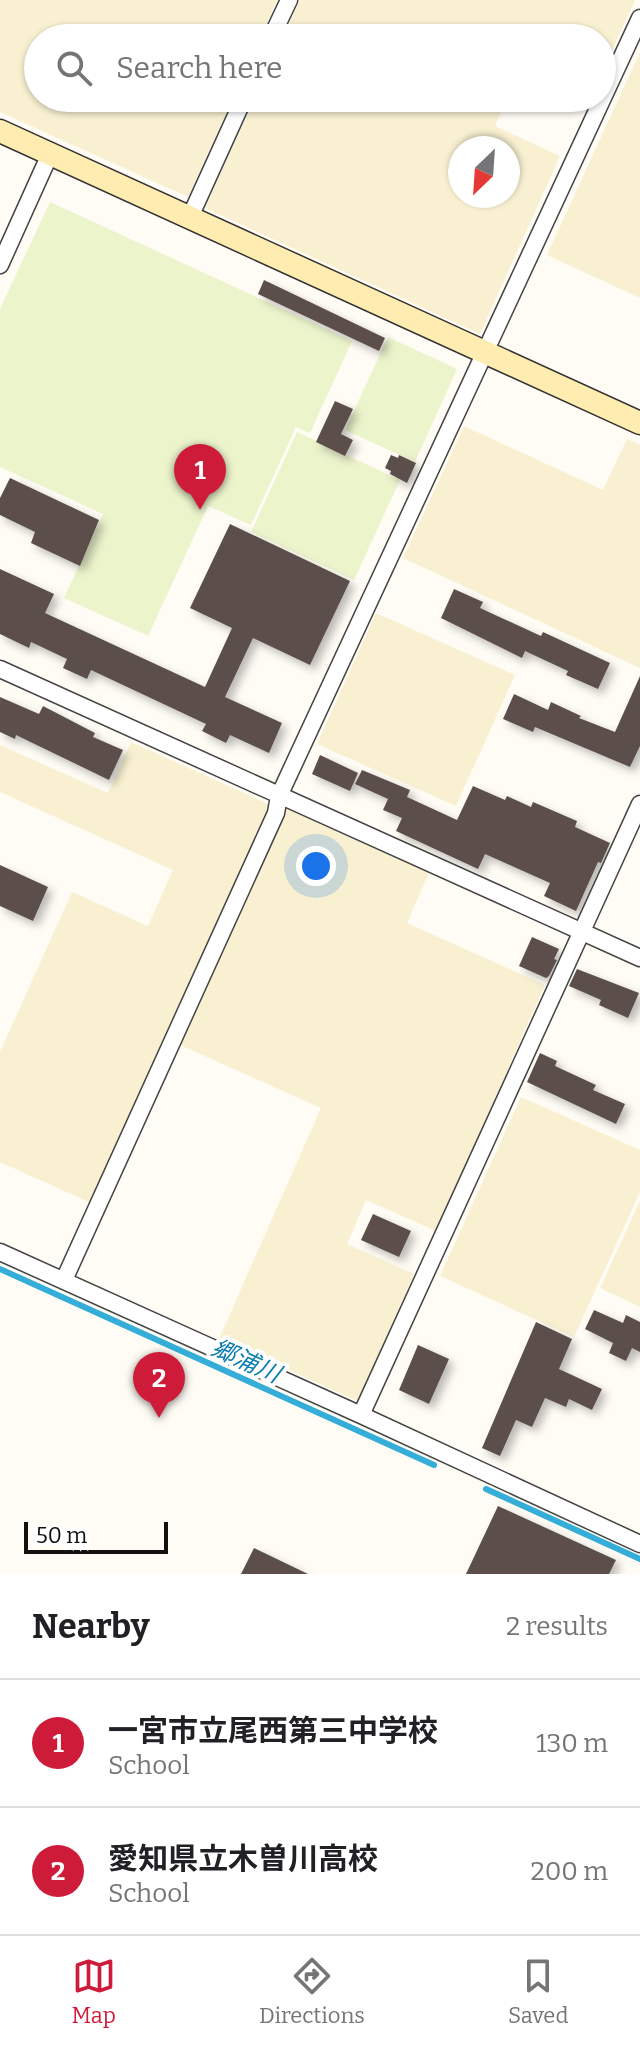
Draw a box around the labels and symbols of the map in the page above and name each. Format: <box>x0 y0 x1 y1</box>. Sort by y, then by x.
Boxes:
north arrow <box>448 136 520 208</box>
pin: 1 <box>174 444 226 510</box>
your location <box>296 846 336 886</box>
water label: 郷浦川 <box>207 1334 287 1390</box>
pin: 2 <box>133 1352 185 1418</box>
scale bar <box>24 1518 168 1554</box>

